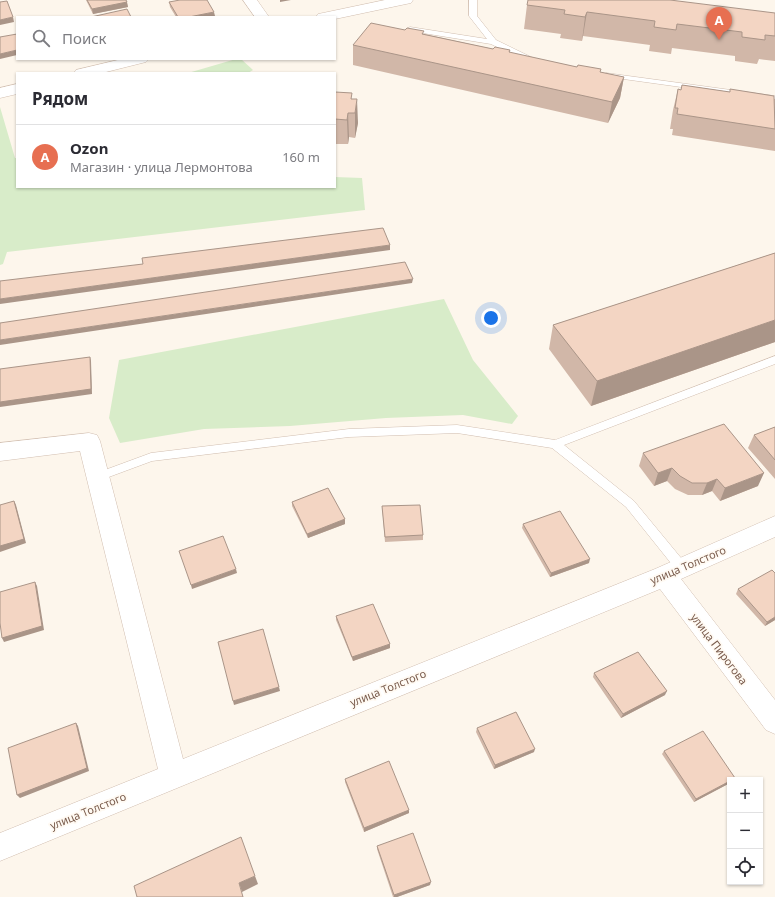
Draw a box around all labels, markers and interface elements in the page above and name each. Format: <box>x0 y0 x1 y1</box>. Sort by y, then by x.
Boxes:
pin: A <box>706 7 732 40</box>
search box <box>16 16 336 60</box>
icon: search <box>30 27 52 49</box>
text: Поиск <box>62 28 107 48</box>
text: Рядом <box>32 87 88 110</box>
text: Ozon <box>70 138 108 158</box>
text: A <box>41 148 50 166</box>
text: 160 m <box>282 148 320 166</box>
text: Магазин · улица Лермонтова <box>70 158 253 176</box>
your location <box>481 308 501 328</box>
street label: улица Толстого <box>648 542 728 587</box>
street label: улица Пирогова <box>688 610 751 687</box>
street label: улица Толстого <box>347 665 428 710</box>
map controls <box>727 777 763 885</box>
button: + <box>727 777 763 813</box>
street label: улица Толстого <box>47 788 128 833</box>
button: − <box>727 813 763 849</box>
button: locate <box>727 849 763 885</box>

